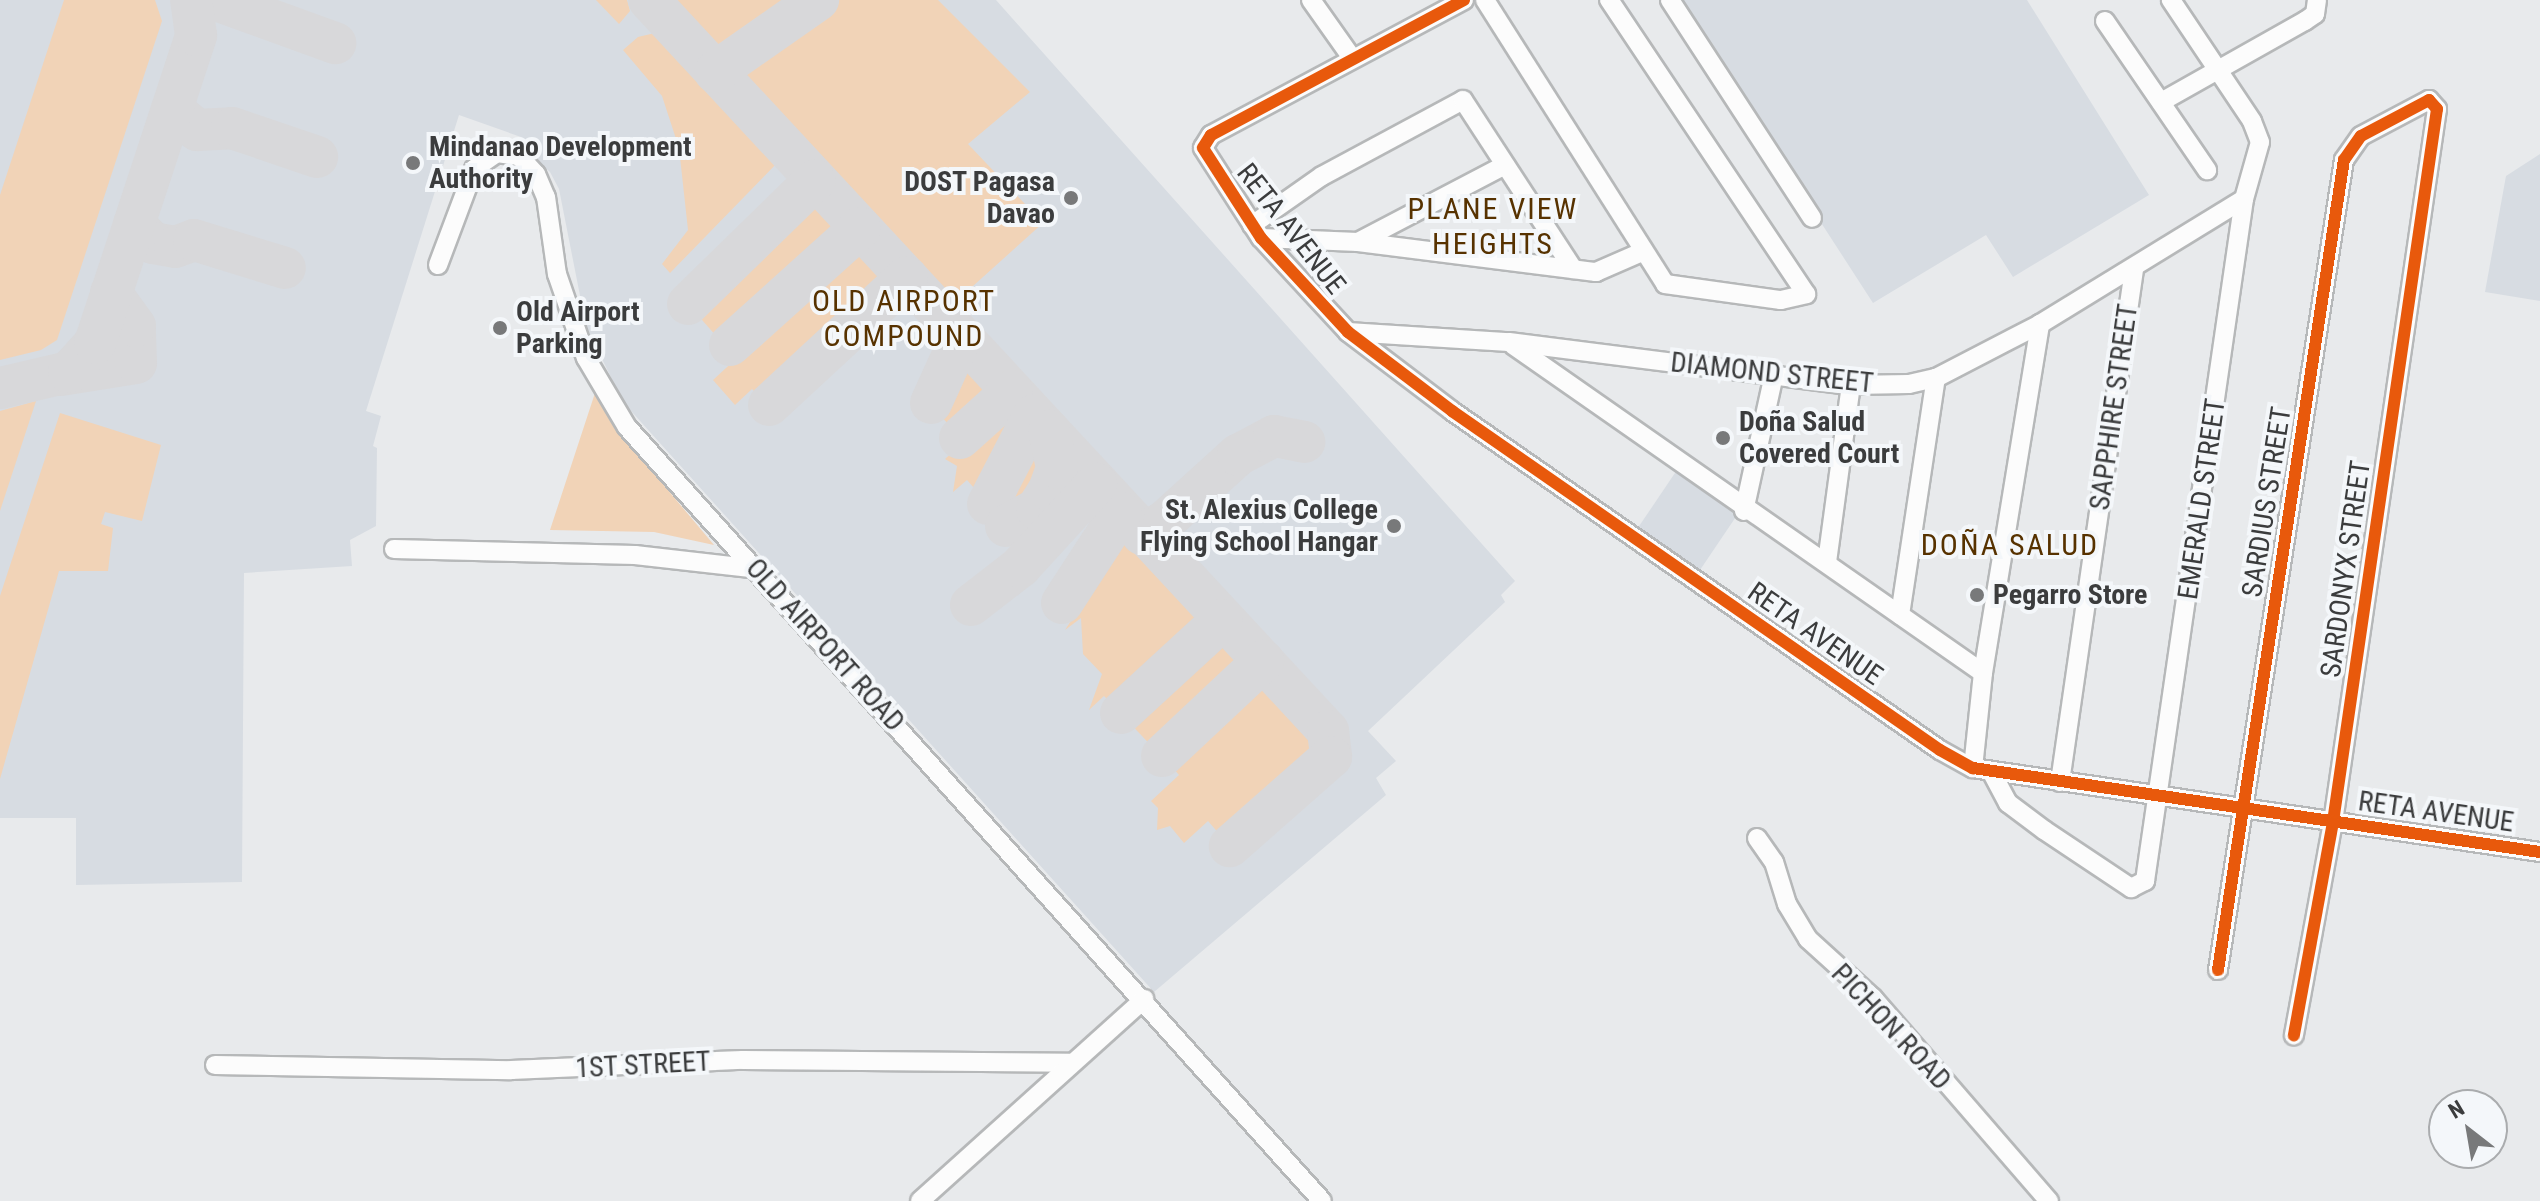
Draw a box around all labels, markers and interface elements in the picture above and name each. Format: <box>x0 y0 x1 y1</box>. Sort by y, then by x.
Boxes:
place label: Mindanao Development Authority <box>429 130 692 196</box>
marker: Mindanao Development Authority <box>404 154 422 172</box>
street label: RETA AVENUE <box>1230 157 1352 301</box>
place label: DOST Pagasa Davao <box>903 165 1055 231</box>
marker: DOST Pagasa Davao <box>1062 189 1080 207</box>
district label: PLANE VIEW HEIGHTS <box>1408 191 1578 262</box>
district label: OLD AIRPORT COMPOUND <box>812 283 996 354</box>
place label: Old Airport Parking <box>516 295 640 361</box>
street label: SAPPHIRE STREET <box>2083 302 2145 512</box>
marker: Old Airport Parking <box>491 319 509 337</box>
street label: DIAMOND STREET <box>1669 346 1875 400</box>
street label: EMERALD STREET <box>2171 396 2233 602</box>
place label: Doña Salud Covered Court <box>1739 405 1899 471</box>
street label: SARDIUS STREET <box>2235 405 2299 599</box>
marker: Doña Salud Covered Court <box>1714 429 1732 447</box>
street label: SARDONYX STREET <box>2314 458 2378 680</box>
place label: St. Alexius College Flying School Hangar <box>1140 493 1378 559</box>
marker: St. Alexius College Flying School Hangar <box>1385 517 1403 535</box>
district label: DOÑA SALUD <box>1921 527 2099 563</box>
street label: OLD AIRPORT ROAD <box>739 552 911 738</box>
street label: RETA AVENUE <box>1741 575 1889 693</box>
place label: Pegarro Store <box>1993 578 2147 612</box>
marker: Pegarro Store <box>1968 586 1986 604</box>
street label: RETA AVENUE <box>2356 784 2516 840</box>
street label: PICHON ROAD <box>1824 957 1958 1097</box>
street label: 1ST STREET <box>574 1045 712 1085</box>
north arrow <box>2428 1089 2508 1169</box>
text: N <box>2444 1096 2469 1124</box>

